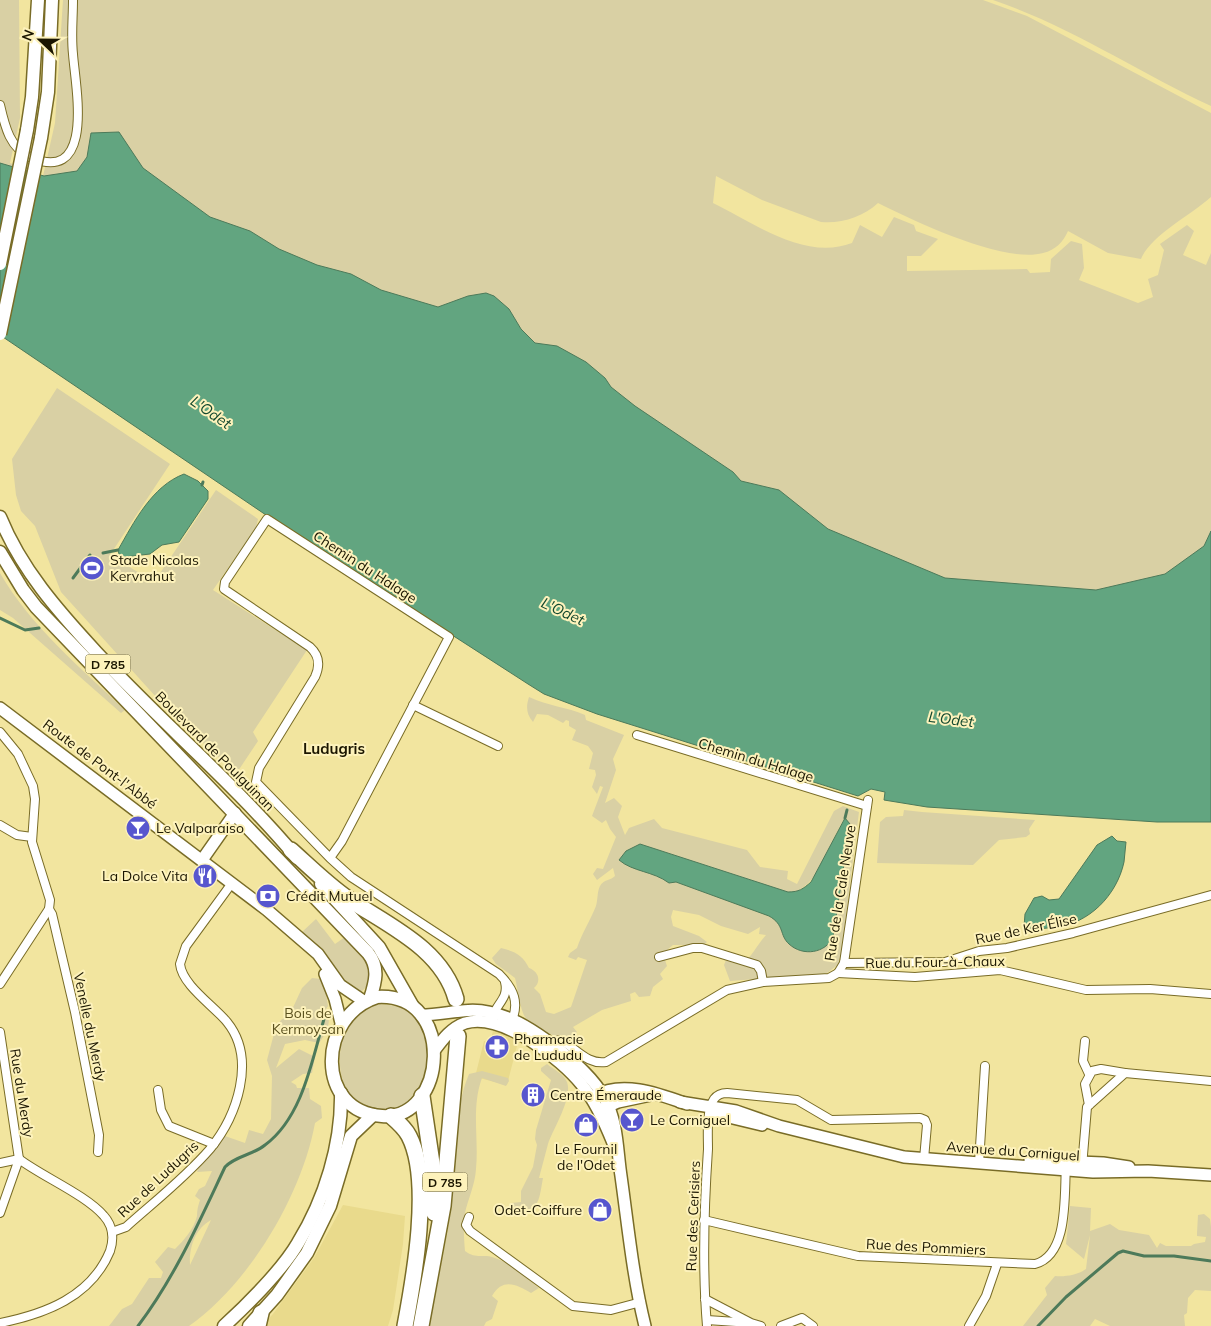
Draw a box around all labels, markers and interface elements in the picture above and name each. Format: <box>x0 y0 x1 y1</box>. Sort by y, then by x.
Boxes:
north arrow <box>15 15 65 65</box>
text: N <box>18 27 38 43</box>
water label: L'Odet <box>187 391 236 433</box>
street label: Chemin du Halage <box>310 527 420 607</box>
place label: Stade Nicolas Kervrahut <box>110 551 199 585</box>
sports icon: Stade Nicolas Kervrahut <box>79 555 105 581</box>
water label: L'Odet <box>538 593 588 630</box>
road number: D 785 <box>86 654 130 674</box>
street label: Boulevard de Poulguinan <box>151 687 279 815</box>
water label: L'Odet <box>927 707 975 731</box>
street label: Route de Pont-l'Abbé <box>39 715 161 813</box>
street label: Chemin du Halage <box>696 734 816 786</box>
district label: Ludugris <box>303 739 365 758</box>
bar icon: Le Valparaiso <box>125 815 151 841</box>
place label: Le Valparaiso <box>156 819 244 837</box>
street label: Rue de la Cale Neuve <box>820 824 860 962</box>
restaurant icon: La Dolce Vita <box>192 863 218 889</box>
place label: La Dolce Vita <box>102 867 188 885</box>
bank icon: Crédit Mutuel <box>255 883 281 909</box>
place label: Crédit Mutuel <box>286 887 373 905</box>
street label: Rue de Ker Élise <box>974 909 1078 949</box>
street label: Rue du Four-à-Chaux <box>865 952 1006 972</box>
street label: Venelle du Merdy <box>70 971 110 1084</box>
park label: Bois de Kermoysan <box>272 1004 344 1038</box>
place label: Pharmacie de Lududu <box>514 1030 583 1064</box>
pharmacy icon: Pharmacie de Lududu <box>484 1034 510 1060</box>
street label: Rue du Merdy <box>6 1047 38 1139</box>
building icon: Centre Émeraude <box>520 1082 546 1108</box>
place label: Centre Émeraude <box>550 1086 662 1104</box>
bar icon: Le Corniguel <box>619 1107 645 1133</box>
place label: Le Corniguel <box>650 1111 730 1129</box>
shop icon: Le Fournil de l'Odet <box>573 1112 599 1138</box>
street label: Rue de Ludugris <box>114 1137 202 1221</box>
street label: Avenue du Corniguel <box>946 1137 1080 1165</box>
place label: Le Fournil de l'Odet <box>555 1140 617 1174</box>
street label: Rue des Cerisiers <box>682 1160 704 1272</box>
road number: D 785 <box>422 1172 468 1192</box>
shop icon: Odet-Coiffure <box>587 1197 613 1223</box>
place label: Odet-Coiffure <box>494 1201 582 1219</box>
street label: Rue des Pommiers <box>866 1235 986 1259</box>

